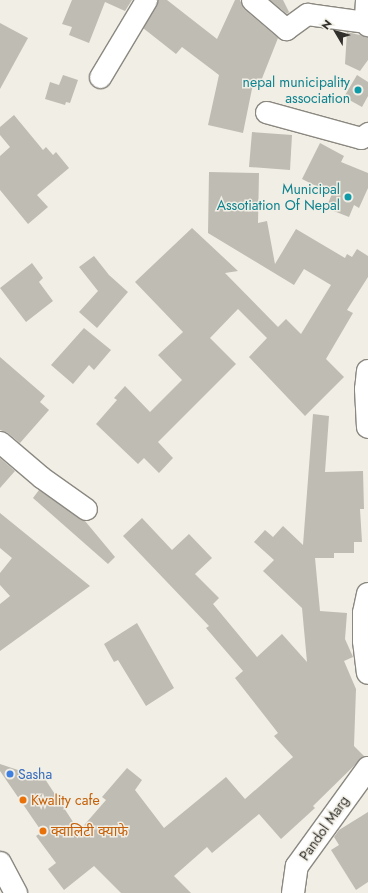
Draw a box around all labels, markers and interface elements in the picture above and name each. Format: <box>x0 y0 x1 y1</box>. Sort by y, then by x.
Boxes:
north arrow <box>316 12 356 52</box>
text: N <box>318 16 336 33</box>
place label: nepal municipality association <box>243 74 350 106</box>
marker: nepal municipality association <box>353 85 363 95</box>
place label: Municipal Assotiation Of Nepal <box>217 181 340 214</box>
marker: Municipal Assotiation Of Nepal <box>343 192 353 202</box>
place label: Sasha <box>18 766 52 782</box>
marker: Sasha <box>5 769 15 779</box>
place label: Kwality cafe <box>31 792 100 808</box>
street label: Pandol Marg <box>296 792 352 864</box>
marker: Kwality cafe <box>18 795 28 805</box>
place label: क्वालिटी क्याफे <box>51 823 128 839</box>
marker: क्वालिटी क्याफे <box>38 826 48 836</box>

